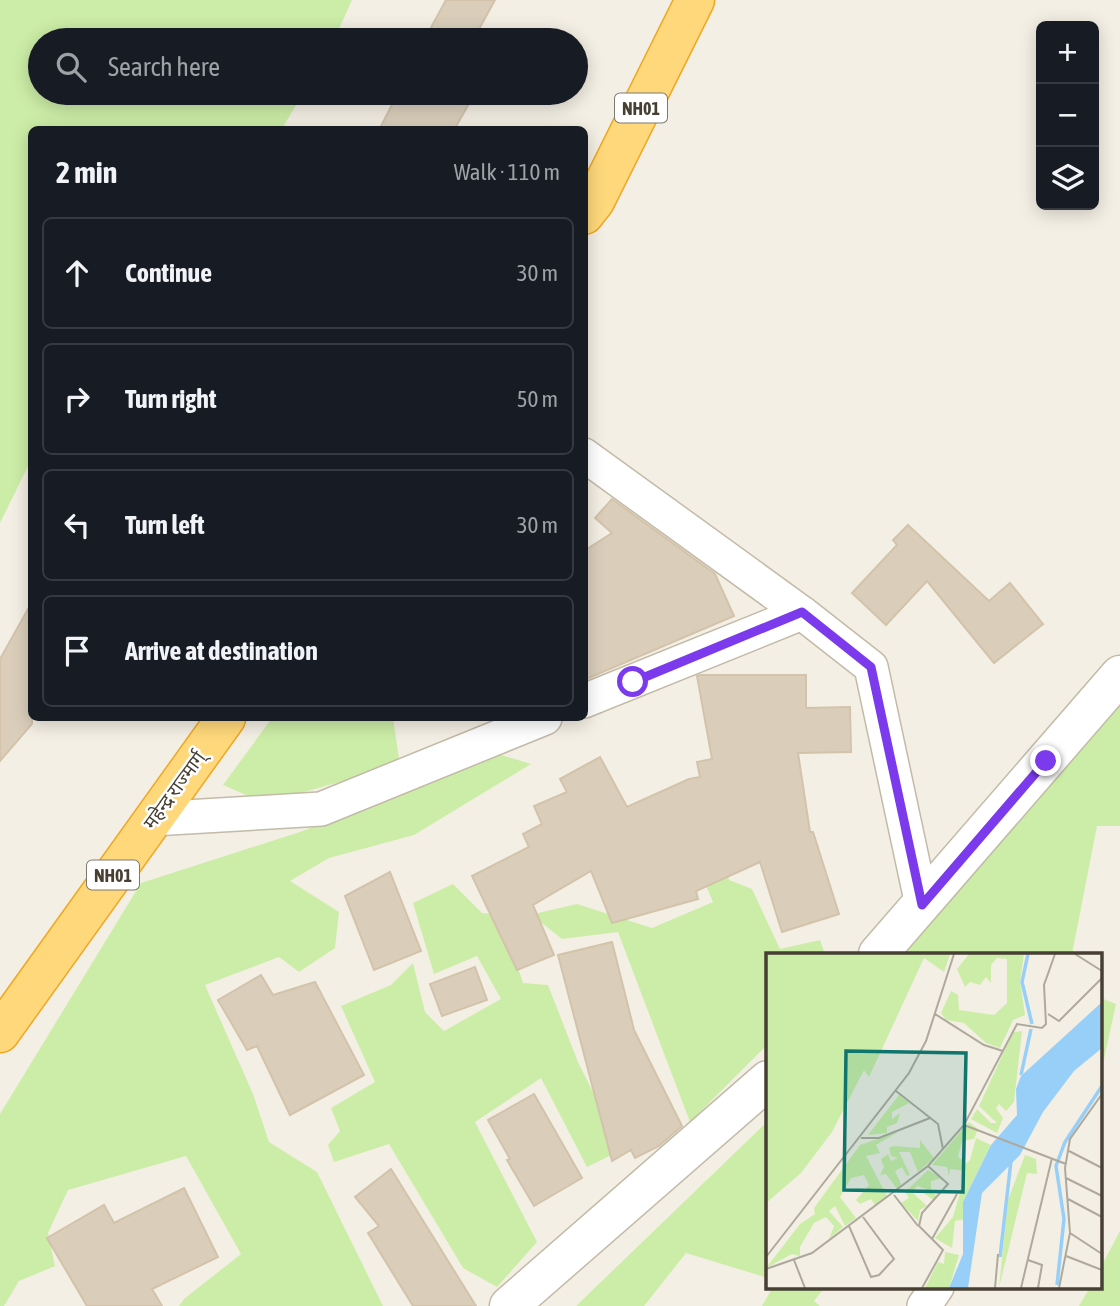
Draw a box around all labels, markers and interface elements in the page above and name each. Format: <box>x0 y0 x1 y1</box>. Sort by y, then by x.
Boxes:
map controls <box>1036 21 1099 210</box>
button: + <box>1036 21 1099 84</box>
search box <box>28 28 588 105</box>
icon: search <box>52 48 90 86</box>
text: Search here <box>108 52 220 82</box>
button: − <box>1036 84 1099 147</box>
road number: NH01 <box>615 94 667 122</box>
button: layers <box>1036 147 1099 210</box>
text: 2 min <box>56 155 117 189</box>
text: Walk · 110 m <box>454 159 560 185</box>
icon: ahead <box>58 254 96 292</box>
text: Continue <box>125 258 212 288</box>
text: 30 m <box>517 260 558 286</box>
icon: right <box>58 380 96 418</box>
text: Turn right <box>125 384 216 414</box>
text: 50 m <box>517 386 558 412</box>
icon: left <box>58 506 96 544</box>
text: Turn left <box>125 510 205 540</box>
text: 30 m <box>517 512 558 538</box>
icon: arrive <box>58 632 96 670</box>
text: Arrive at destination <box>125 636 318 666</box>
route start <box>617 666 648 697</box>
street label: महेन्द्र राज्मार्ग् <box>138 744 212 834</box>
route end <box>1030 745 1061 776</box>
road number: NH01 <box>87 860 139 890</box>
inset map <box>766 953 1102 1288</box>

